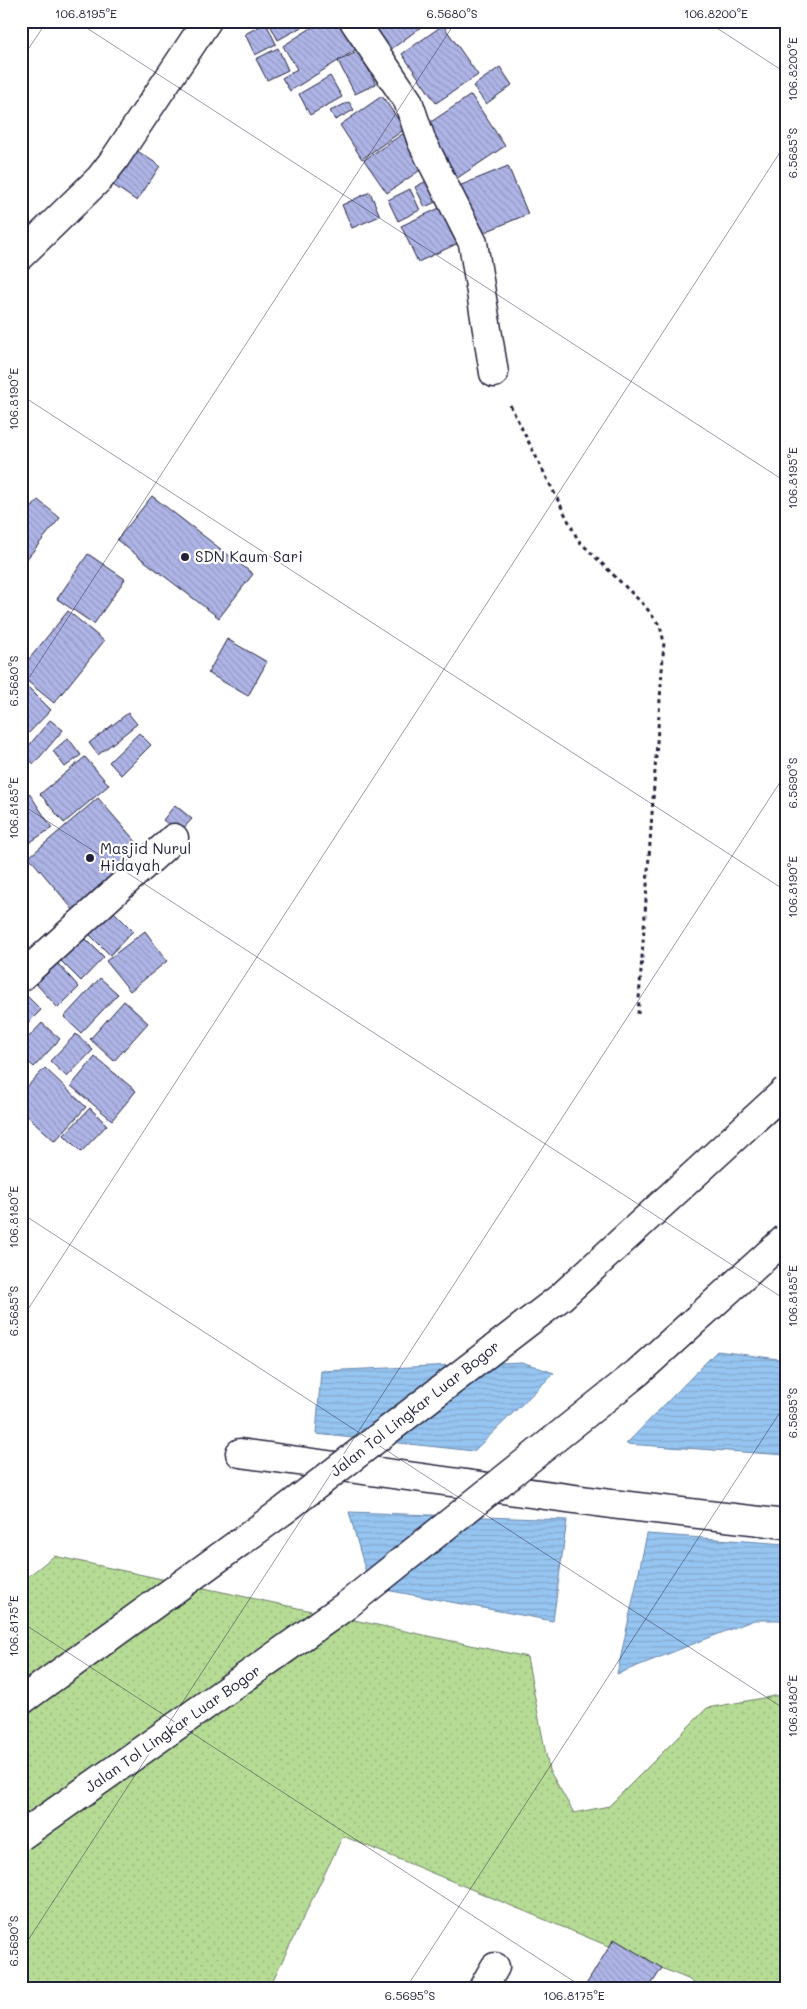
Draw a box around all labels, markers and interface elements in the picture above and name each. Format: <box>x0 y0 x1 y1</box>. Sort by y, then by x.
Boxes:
text: 106.8195°E <box>55 5 117 21</box>
text: 6.5680°S <box>426 5 478 21</box>
text: 106.8200°E <box>684 5 748 21</box>
text: 106.8200°E <box>784 37 800 101</box>
text: 6.5685°S <box>784 127 800 178</box>
text: 106.8190°E <box>5 368 21 430</box>
text: 106.8195°E <box>784 447 800 509</box>
place label: SDN Kaum Sari <box>195 546 303 566</box>
marker: SDN Kaum Sari <box>179 551 191 563</box>
text: 6.5680°S <box>5 655 21 707</box>
text: 6.5690°S <box>784 757 800 808</box>
text: 106.8185°E <box>5 777 21 839</box>
place label: Masjid Nurul Hidayah <box>100 838 191 875</box>
marker: Masjid Nurul Hidayah <box>84 852 96 864</box>
text: 106.8190°E <box>784 856 800 918</box>
text: 106.8180°E <box>5 1186 21 1248</box>
text: 106.8185°E <box>784 1265 800 1327</box>
text: 6.5685°S <box>5 1285 21 1336</box>
street label: Jalan Tol Lingkar Luar Bogor <box>326 1336 503 1481</box>
text: 6.5695°S <box>784 1388 800 1438</box>
text: 106.8175°E <box>5 1595 21 1657</box>
street label: Jalan Tol Lingkar Luar Bogor <box>81 1660 264 1797</box>
text: 106.8180°E <box>784 1675 800 1737</box>
text: 6.5690°S <box>5 1915 21 1966</box>
text: 6.5695°S <box>385 1987 435 2003</box>
text: 106.8175°E <box>543 1987 605 2003</box>

